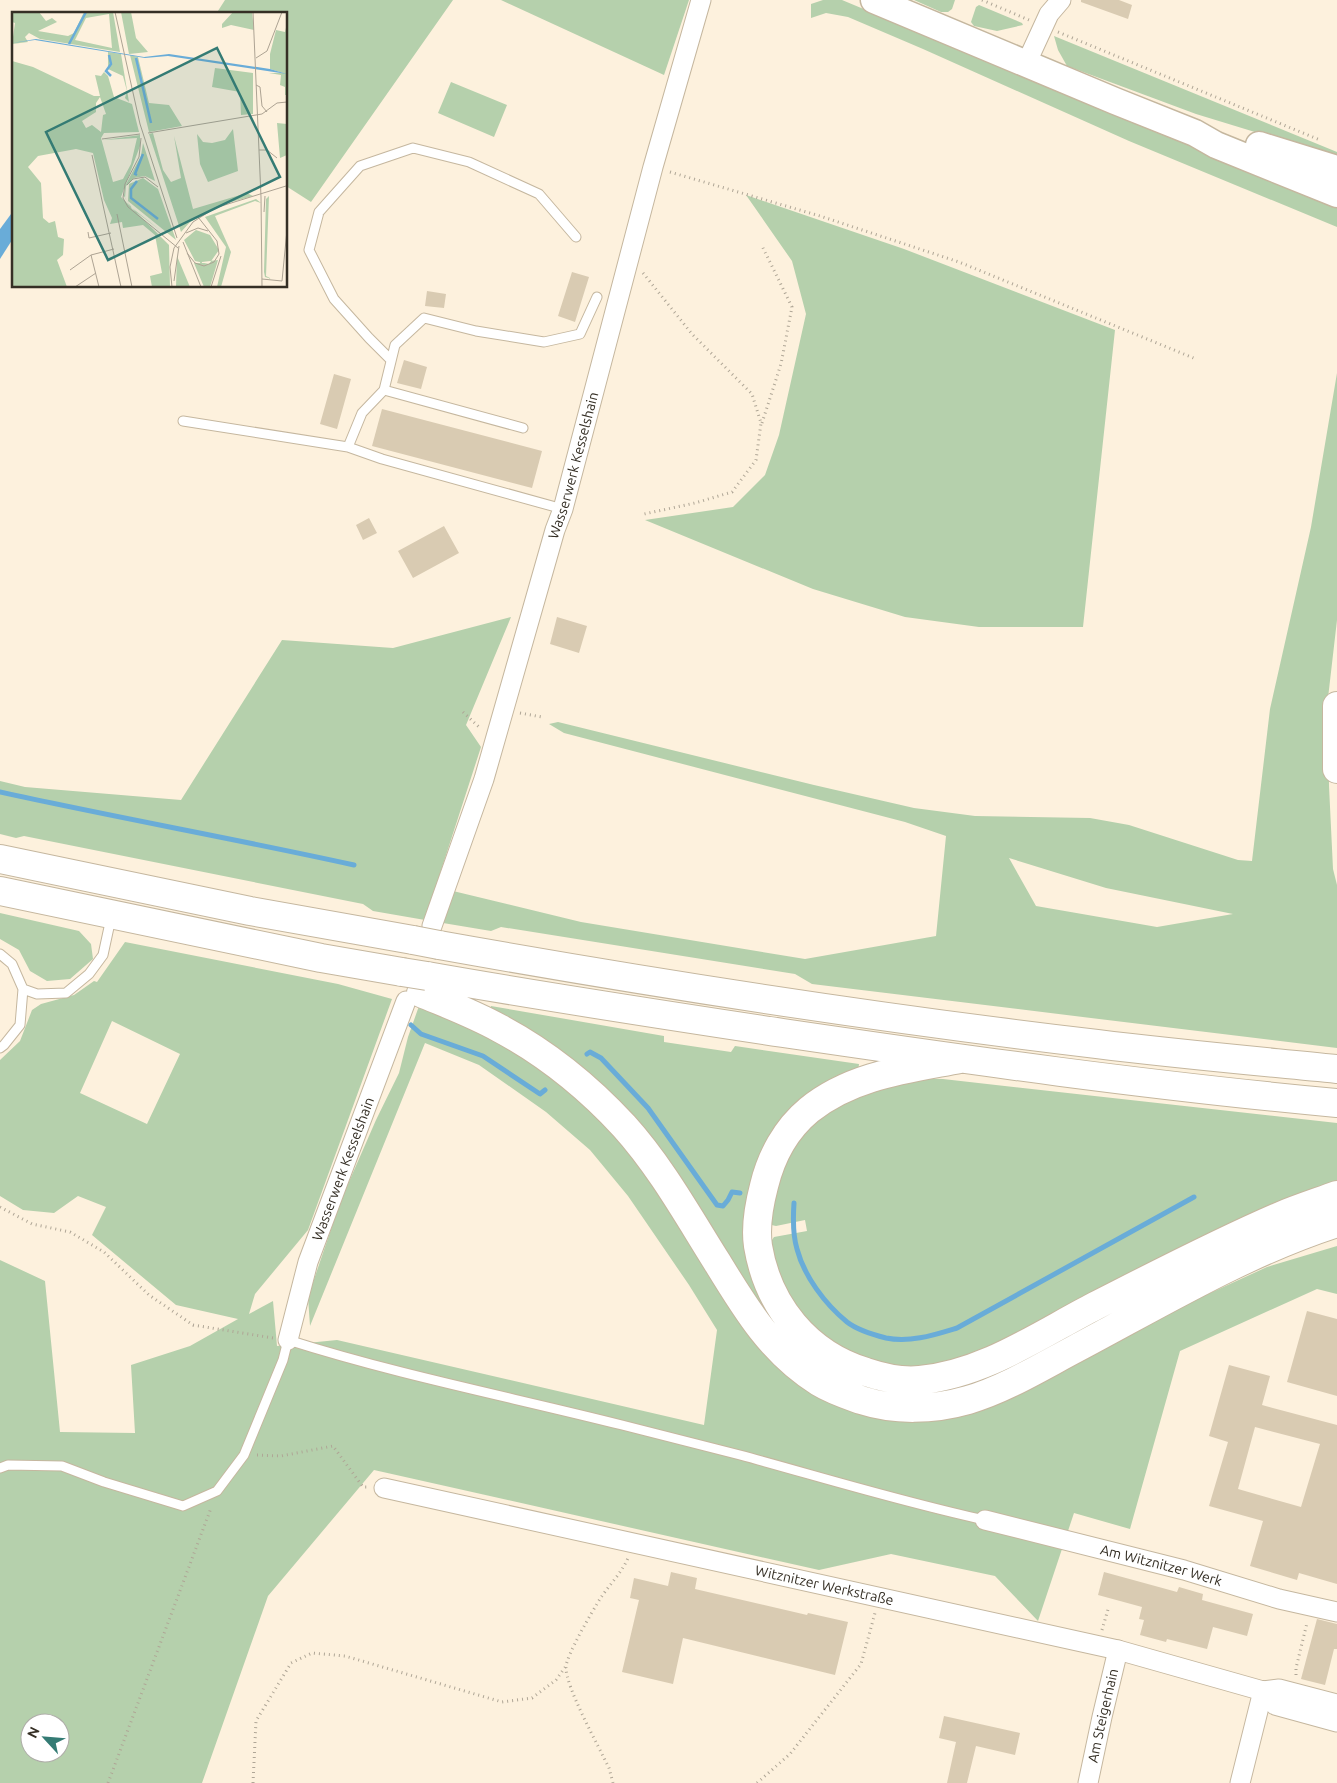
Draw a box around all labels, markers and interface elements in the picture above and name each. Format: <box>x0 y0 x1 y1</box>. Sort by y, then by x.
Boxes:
inset map <box>12 12 288 288</box>
street label: Wasserwerk Kesselshain <box>545 390 601 541</box>
street label: Wasserwerk Kesselshain <box>309 1095 377 1243</box>
street label: Am Witznitzer Werk <box>1099 1541 1224 1589</box>
street label: Witznitzer Werkstraße <box>754 1562 895 1608</box>
street label: Am Steigerhain <box>1085 1667 1121 1764</box>
north arrow <box>20 1713 70 1763</box>
text: N <box>24 1724 43 1741</box>

